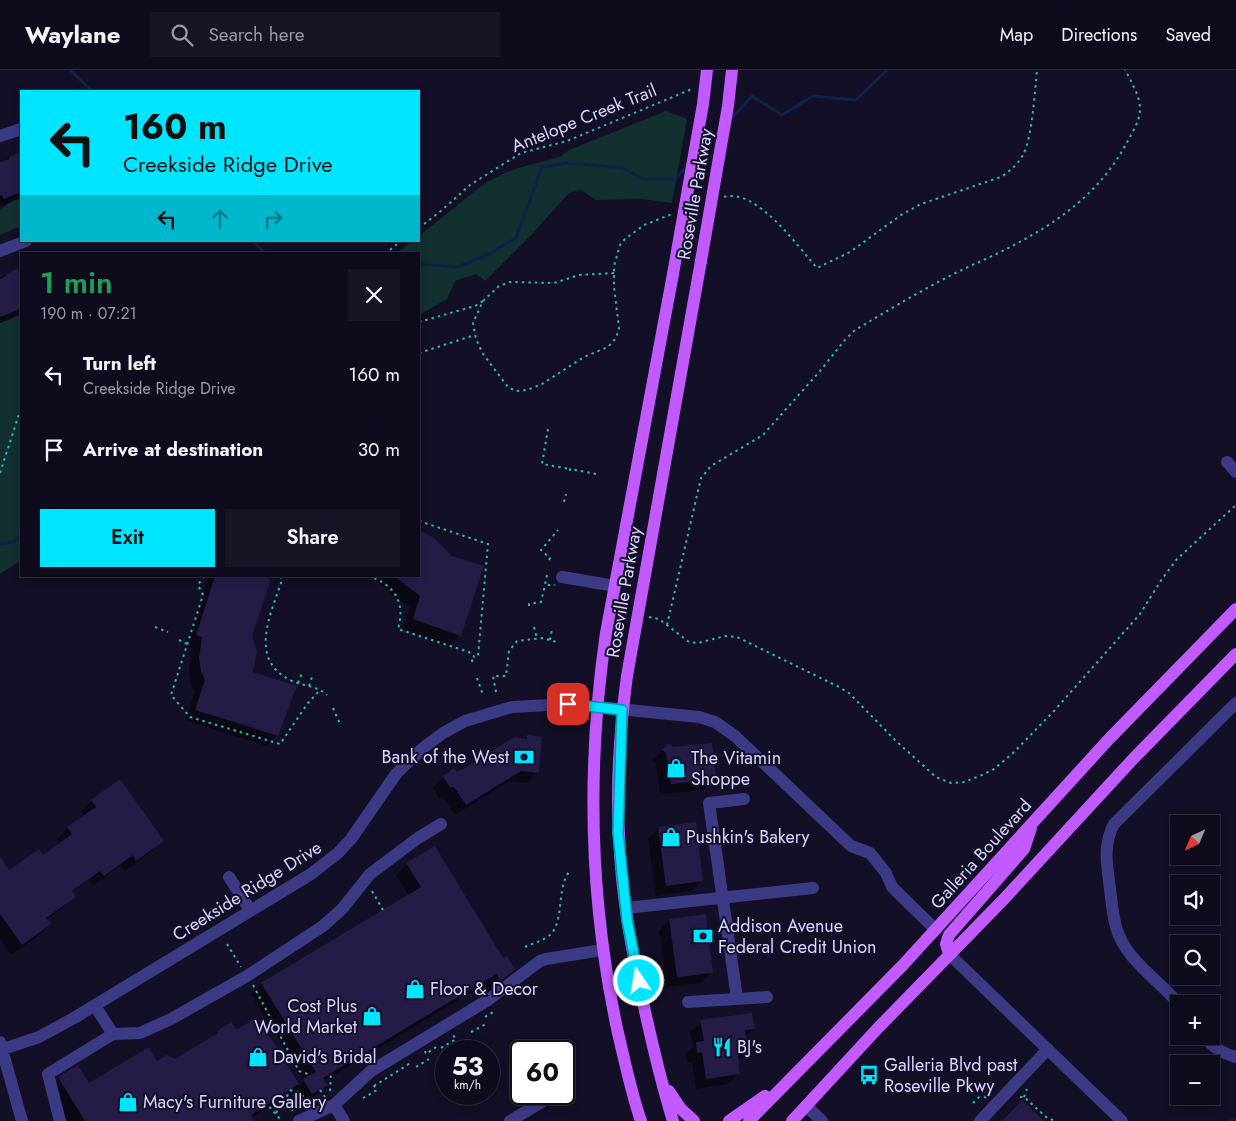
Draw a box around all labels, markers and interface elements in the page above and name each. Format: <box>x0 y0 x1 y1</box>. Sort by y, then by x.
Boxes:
search box <box>150 12 500 57</box>
text: Waylane <box>25 17 120 52</box>
icon: search <box>168 21 196 49</box>
text: Search here <box>208 21 305 48</box>
text: Map <box>1000 22 1033 48</box>
text: Directions <box>1061 22 1137 48</box>
text: Saved <box>1165 22 1211 48</box>
street label: Antelope Creek Trail <box>508 77 660 159</box>
text: 160 m <box>123 102 227 152</box>
icon: left <box>40 110 105 175</box>
street label: Roseville Parkway <box>671 126 719 262</box>
text: Creekside Ridge Drive <box>123 148 333 180</box>
icon: left <box>153 205 181 233</box>
icon: ahead <box>206 205 234 233</box>
icon: right <box>259 205 287 233</box>
text: 1 min <box>40 261 113 304</box>
button: close <box>348 269 400 321</box>
text: 190 m · 07:21 <box>40 302 137 325</box>
text: Turn left <box>83 350 156 377</box>
icon: left <box>40 361 68 389</box>
text: 160 m <box>349 361 400 388</box>
text: Creekside Ridge Drive <box>83 377 235 400</box>
icon: arrive <box>40 436 68 464</box>
text: Arrive at destination <box>83 436 263 463</box>
text: 30 m <box>358 436 400 463</box>
button: Exit <box>40 509 215 567</box>
button: Share <box>225 509 400 567</box>
street label: Roseville Parkway <box>600 524 648 660</box>
pin <box>547 683 589 725</box>
icon: arrive <box>554 690 582 718</box>
place label: Bank of the West <box>381 744 510 770</box>
place label: The Vitamin Shoppe <box>691 745 781 792</box>
bank icon: Bank of the West <box>513 746 535 768</box>
shop icon: The Vitamin Shoppe <box>665 757 687 779</box>
street label: Galleria Boulevard <box>924 793 1038 915</box>
north arrow <box>1170 815 1220 865</box>
map controls <box>1170 815 1220 1105</box>
place label: Pushkin's Bakery <box>686 824 809 850</box>
shop icon: Pushkin's Bakery <box>660 826 682 848</box>
street label: Creekside Ridge Drive <box>167 835 327 947</box>
button: sound <box>1170 875 1220 925</box>
place label: Addison Avenue Federal Credit Union <box>718 913 876 960</box>
bank icon: Addison Avenue Federal Credit Union <box>692 925 714 947</box>
button: search <box>1170 935 1220 985</box>
position arrow <box>612 954 664 1006</box>
place label: Floor & Decor <box>430 976 539 1002</box>
shop icon: Floor & Decor <box>404 978 426 1000</box>
place label: Cost Plus World Market <box>254 993 358 1040</box>
button: + <box>1170 995 1220 1045</box>
shop icon: Cost Plus World Market <box>361 1005 383 1027</box>
place label: BJ's <box>737 1034 762 1060</box>
restaurant icon: BJ's <box>711 1036 733 1058</box>
speed limit sign: 60 <box>510 1040 575 1105</box>
place label: David's Bridal <box>273 1044 377 1070</box>
shop icon: David's Bridal <box>247 1046 269 1068</box>
text: 53 <box>452 1048 483 1084</box>
place label: Galleria Blvd past Roseville Pkwy <box>884 1052 1018 1099</box>
button: − <box>1170 1055 1220 1105</box>
bus stop icon: Galleria Blvd past Roseville Pkwy <box>858 1064 880 1086</box>
text: km/h <box>454 1076 481 1094</box>
place label: Macy's Furniture Gallery <box>143 1089 326 1115</box>
shop icon: Macy's Furniture Gallery <box>117 1091 139 1113</box>

